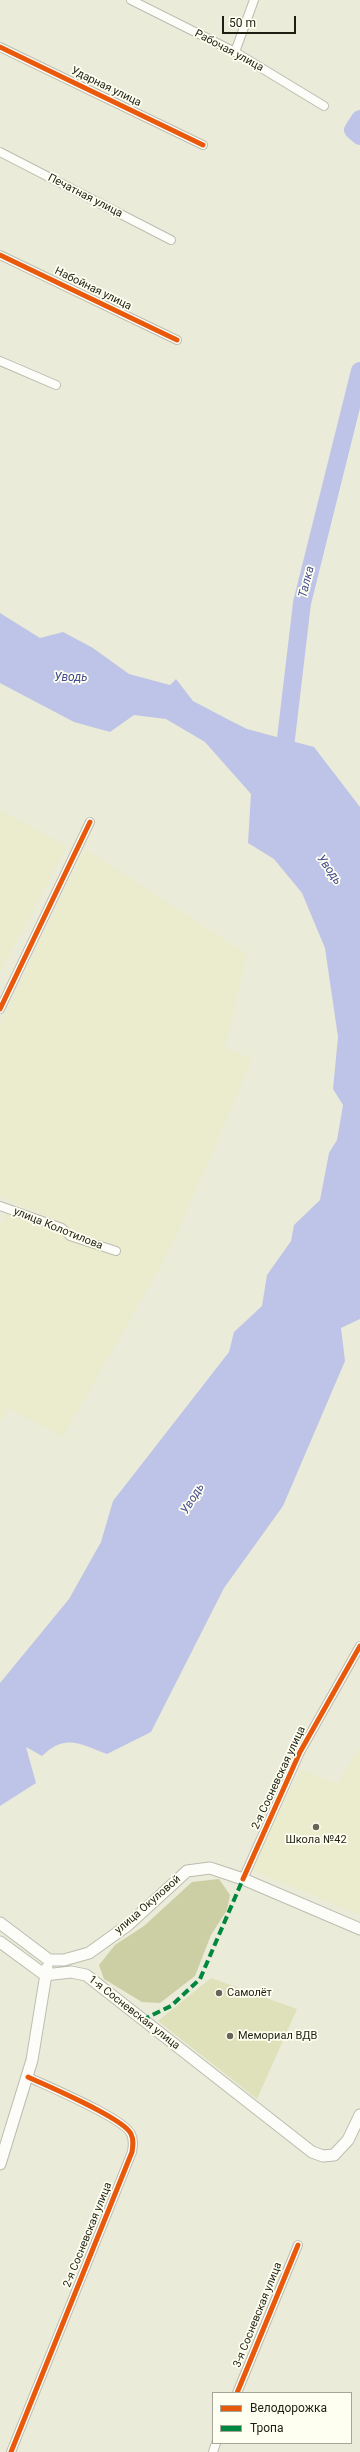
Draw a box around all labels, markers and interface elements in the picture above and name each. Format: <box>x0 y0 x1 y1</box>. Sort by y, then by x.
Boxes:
scale bar <box>224 8 298 34</box>
text: 50 m <box>229 16 256 30</box>
street label: Рабочая улица <box>192 27 266 75</box>
street label: Ударная улица <box>69 64 143 110</box>
street label: Печатная улица <box>45 171 125 221</box>
street label: Набойная улица <box>52 265 134 313</box>
water label: Талка <box>296 565 318 599</box>
water label: Уводь <box>54 671 88 685</box>
water label: Уводь <box>314 852 344 888</box>
street label: улица Колотилова <box>11 1205 105 1253</box>
water label: Уводь <box>178 1481 208 1517</box>
street label: 2-я Сосневская улица <box>249 1724 309 1832</box>
marker: Школа №42 <box>311 1822 321 1832</box>
place label: Школа №42 <box>285 1833 347 1847</box>
street label: улица Окуловой <box>112 1873 184 1937</box>
street label: 1-я Сосневская улица <box>86 1973 182 2053</box>
place label: Самолёт <box>227 1986 272 2000</box>
marker: Самолёт <box>214 1988 224 1998</box>
place label: Мемориал ВДВ <box>238 2029 317 2043</box>
marker: Мемориал ВДВ <box>225 2031 235 2041</box>
street label: 2-я Сосневская улица <box>61 2180 115 2290</box>
street label: 3-я Сосневская улица <box>231 2260 285 2370</box>
legend <box>212 2392 352 2444</box>
text: Велодорожка <box>250 2401 327 2415</box>
text: Тропа <box>250 2421 284 2435</box>

